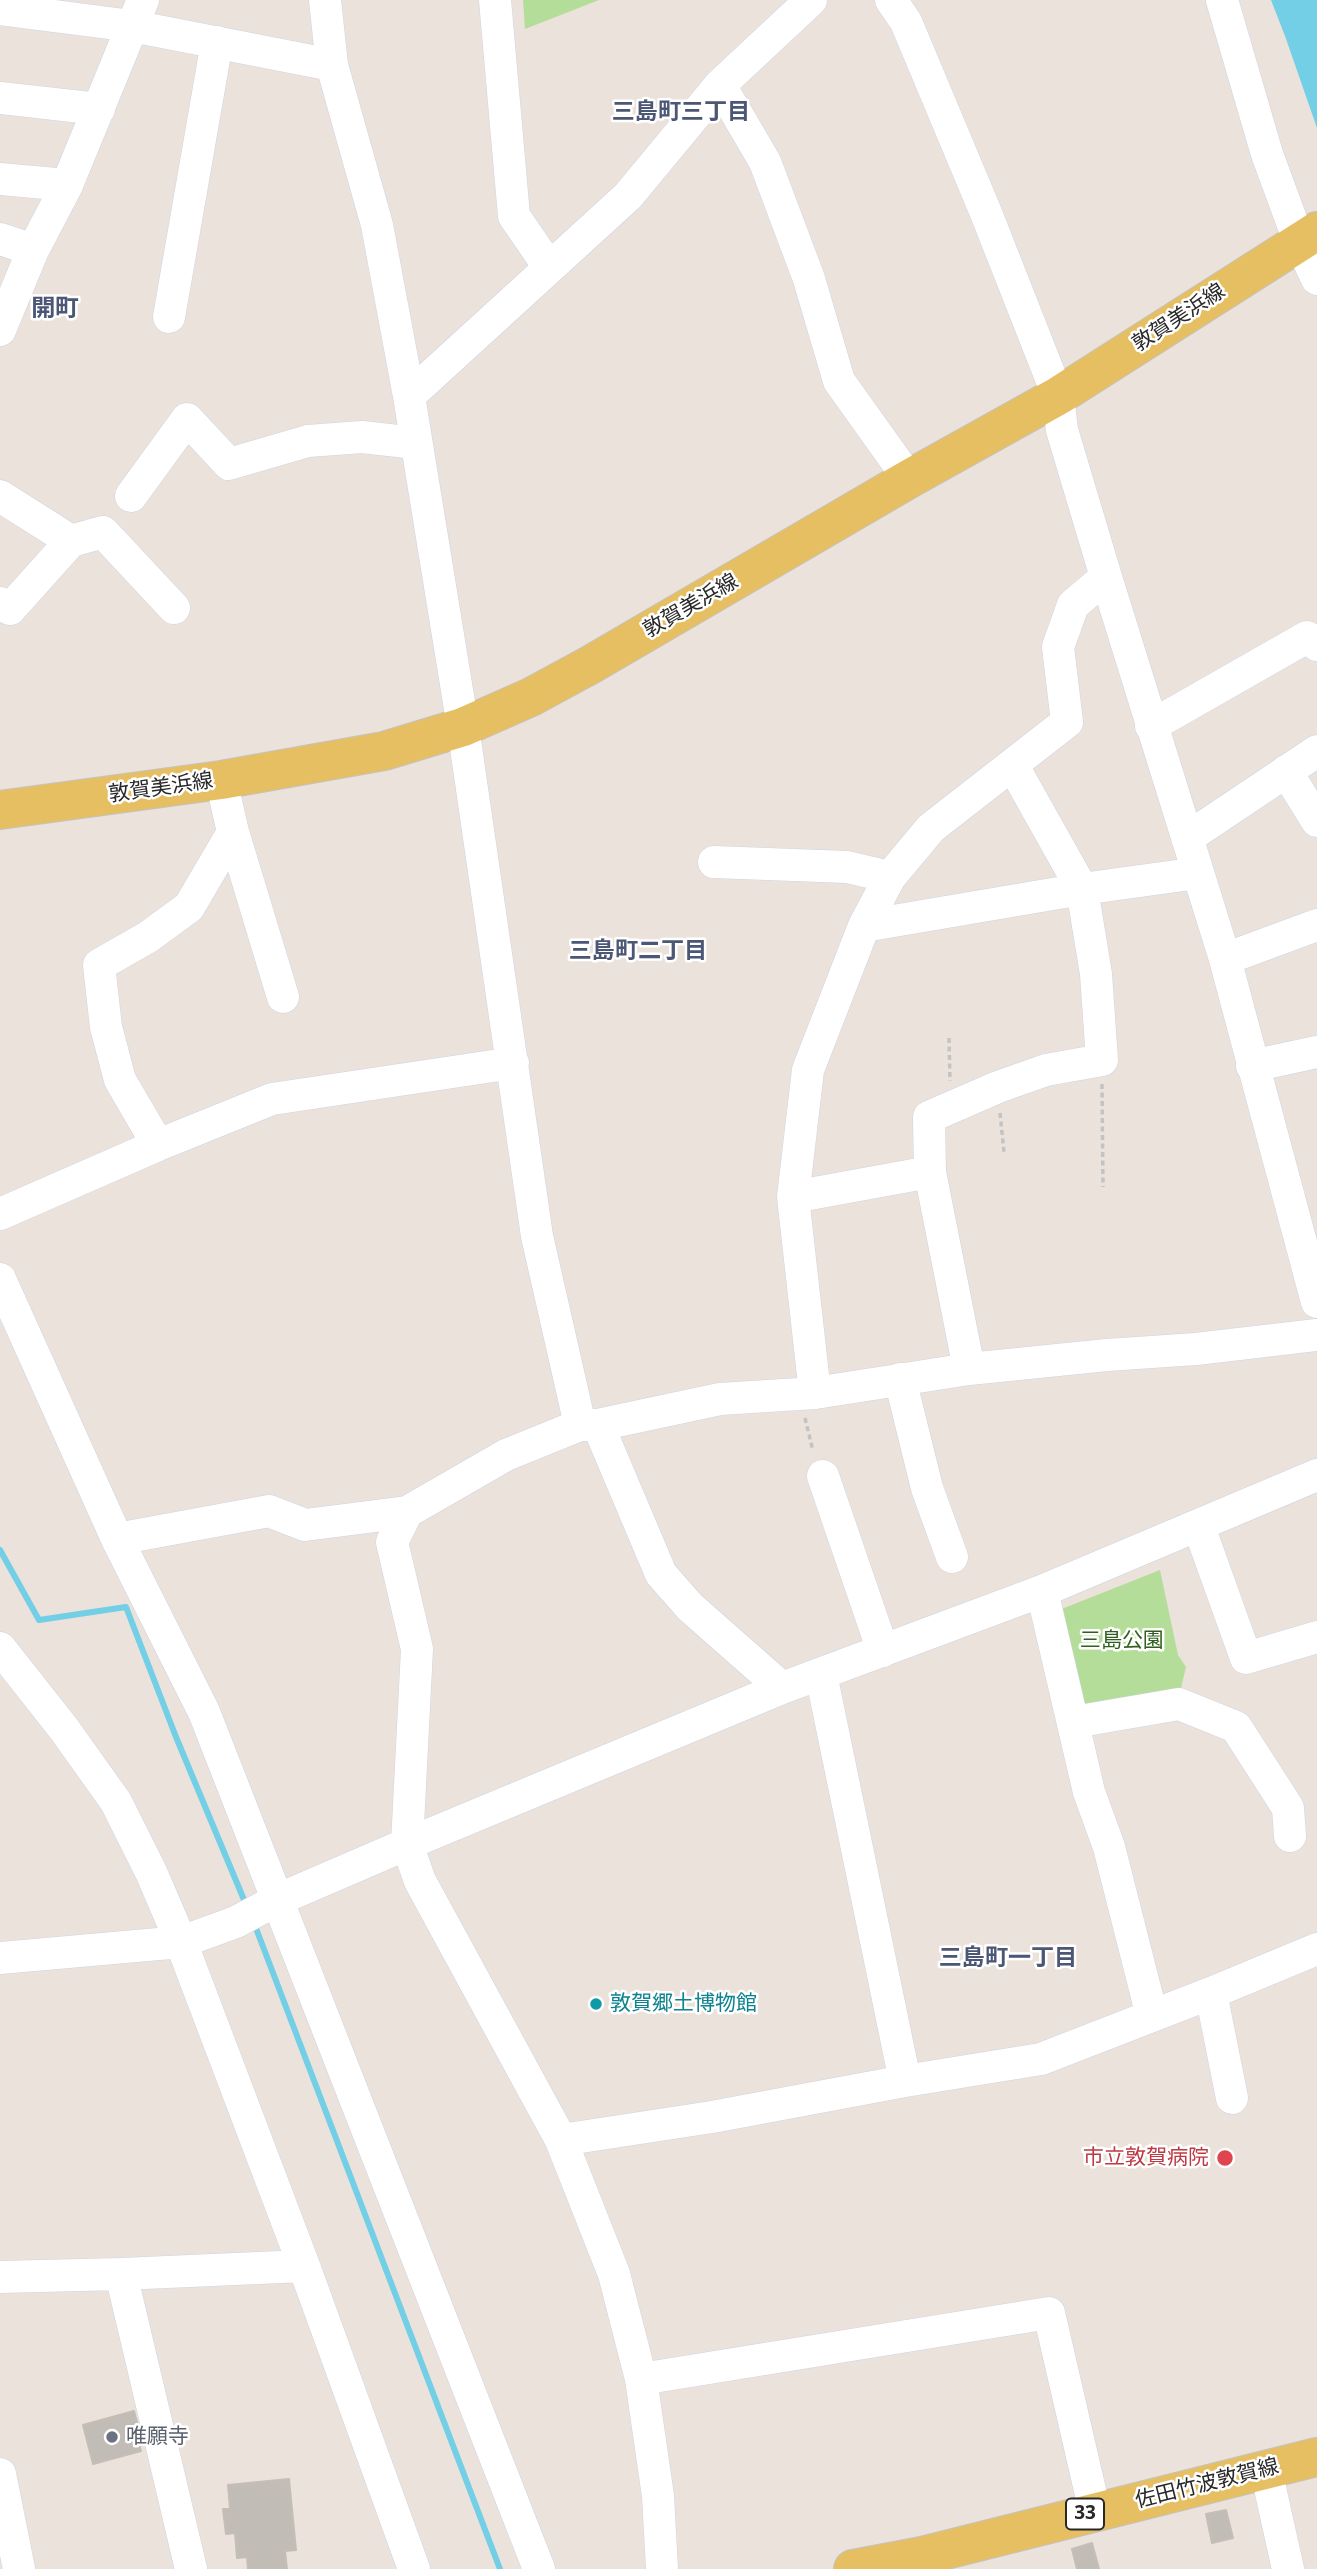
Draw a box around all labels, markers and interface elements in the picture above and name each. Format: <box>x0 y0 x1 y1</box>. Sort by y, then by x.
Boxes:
district label: 三島町三丁目 <box>612 98 750 126</box>
street label: 敦賀美浜線 <box>1128 279 1230 357</box>
district label: 開町 <box>31 295 79 323</box>
street label: 敦賀美浜線 <box>639 569 743 643</box>
street label: 敦賀美浜線 <box>107 768 215 808</box>
district label: 三島町二丁目 <box>569 937 707 965</box>
park label: 三島公園 <box>1080 1628 1164 1654</box>
district label: 三島町一丁目 <box>939 1944 1077 1972</box>
place label: 敦賀郷土博物館 <box>610 1991 757 2017</box>
marker: 敦賀郷土博物館 <box>588 1996 604 2012</box>
place label: 市立敦賀病院 <box>1083 2145 1209 2171</box>
marker: 市立敦賀病院 <box>1215 2148 1235 2168</box>
place label: 唯願寺 <box>126 2424 189 2450</box>
marker: 唯願寺 <box>104 2429 120 2445</box>
street label: 佐田竹波敦賀線 <box>1133 2454 1281 2514</box>
road number: 33 <box>1066 2498 1104 2530</box>

